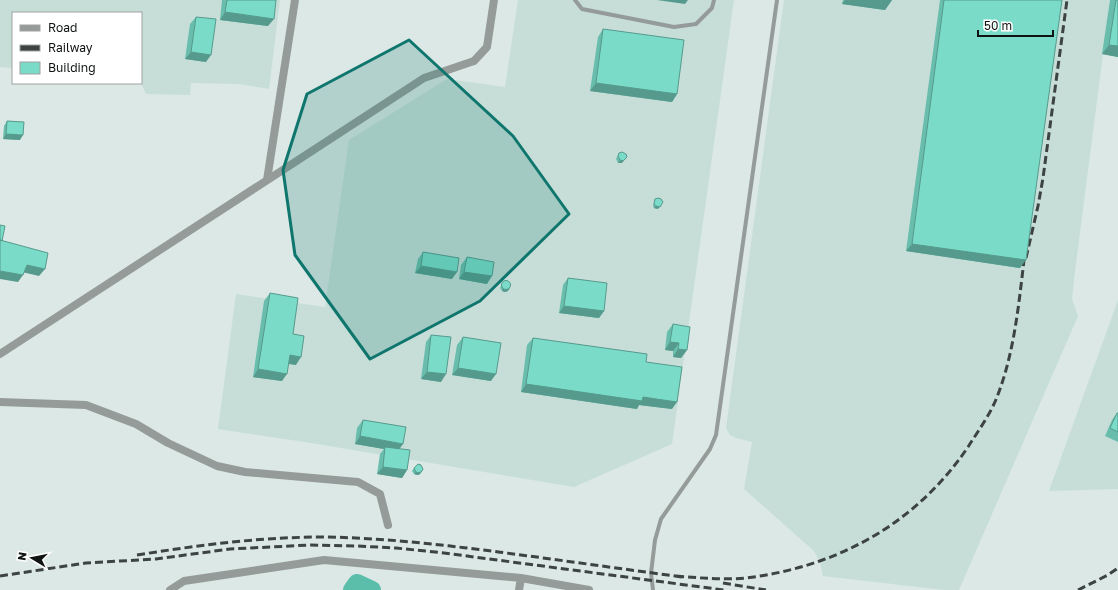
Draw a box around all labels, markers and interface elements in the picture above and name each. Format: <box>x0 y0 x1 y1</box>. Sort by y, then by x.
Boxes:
legend <box>12 12 142 84</box>
scale bar <box>978 12 1053 38</box>
text: 50 m <box>984 18 1012 33</box>
text: Road <box>48 20 77 35</box>
text: Railway <box>48 40 93 55</box>
text: Building <box>48 60 96 75</box>
north arrow <box>12 538 52 578</box>
text: N <box>15 551 29 561</box>

